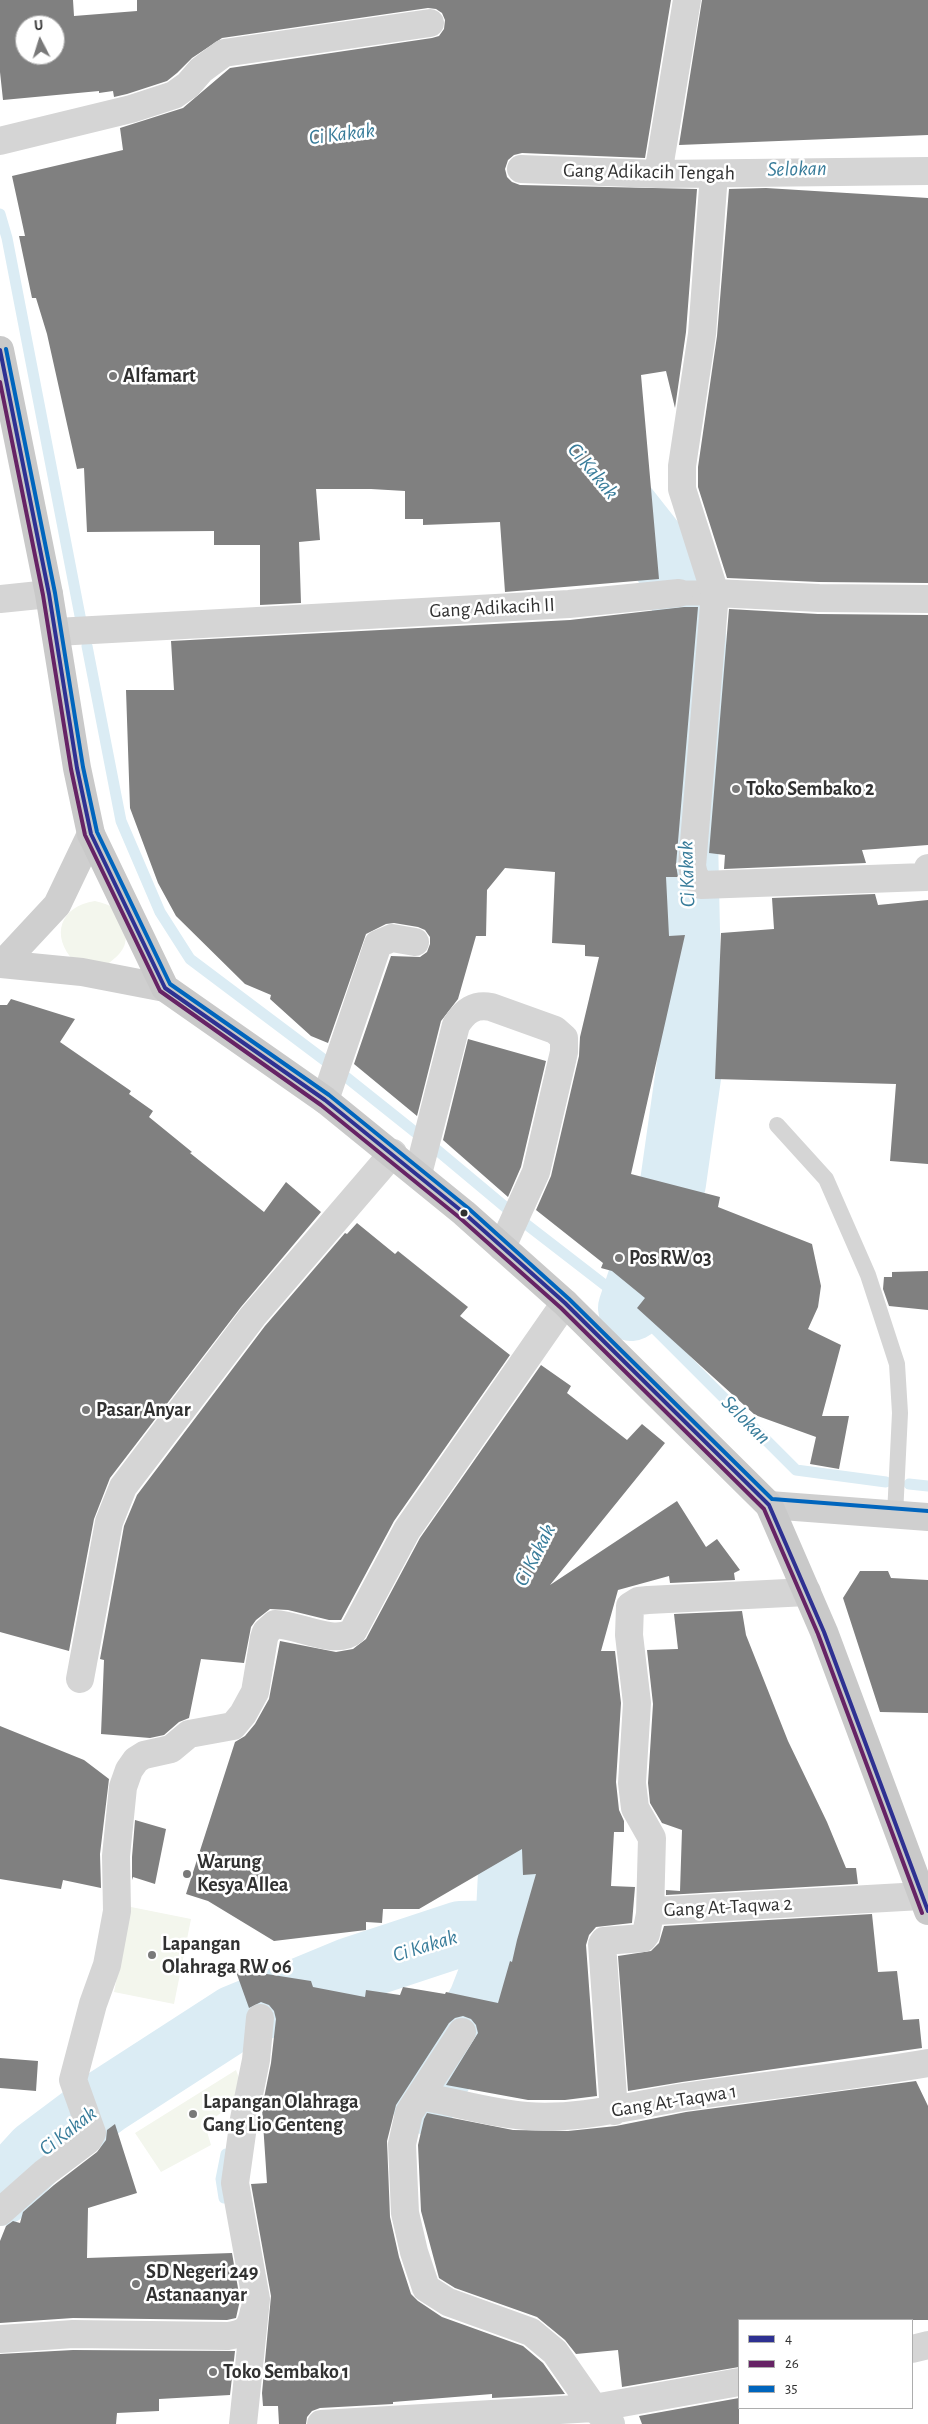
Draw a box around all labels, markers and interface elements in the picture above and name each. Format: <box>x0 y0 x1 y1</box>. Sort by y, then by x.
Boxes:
north arrow <box>15 15 65 65</box>
text: U <box>34 19 44 33</box>
water label: Ci Kakak <box>308 117 376 151</box>
water label: Selokan <box>767 156 827 182</box>
street label: Gang Adikacih Tengah <box>563 159 735 185</box>
place label: Alfamart <box>123 364 196 388</box>
marker: Alfamart <box>107 370 119 382</box>
water label: Ci Kakak <box>562 438 624 504</box>
street label: Gang Adikacih II <box>429 593 555 623</box>
place label: Toko Sembako 2 <box>746 777 874 801</box>
marker: Toko Sembako 2 <box>730 783 742 795</box>
water label: Ci Kakak <box>673 840 701 908</box>
unlabelled marker <box>459 1208 469 1218</box>
place label: Pos RW 03 <box>629 1246 711 1270</box>
marker: Pos RW 03 <box>613 1252 625 1264</box>
water label: Selokan <box>716 1390 776 1450</box>
place label: Pasar Anyar <box>96 1398 191 1422</box>
marker: Pasar Anyar <box>80 1404 92 1416</box>
water label: Ci Kakak <box>509 1520 561 1590</box>
place label: Warung Kesya Allea <box>197 1850 288 1897</box>
marker: Warung Kesya Allea <box>181 1868 193 1880</box>
street label: Gang At-Taqwa 2 <box>663 1892 793 1922</box>
water label: Ci Kakak <box>390 1924 460 1968</box>
place label: Lapangan Olahraga RW 06 <box>162 1932 292 1979</box>
marker: Lapangan Olahraga RW 06 <box>146 1949 158 1961</box>
street label: Gang At-Taqwa 1 <box>610 2079 738 2123</box>
place label: Lapangan Olahraga Gang Lio Genteng <box>203 2090 359 2137</box>
water label: Ci Kakak <box>34 2101 102 2161</box>
marker: Lapangan Olahraga Gang Lio Genteng <box>187 2108 199 2120</box>
place label: SD Negeri 249 Astanaanyar <box>146 2260 259 2307</box>
marker: SD Negeri 249 Astanaanyar <box>130 2278 142 2290</box>
legend <box>738 2319 913 2409</box>
text: 4 <box>785 2331 792 2346</box>
text: 26 <box>785 2356 799 2371</box>
place label: Toko Sembako 1 <box>223 2360 349 2384</box>
marker: Toko Sembako 1 <box>207 2366 219 2378</box>
text: 35 <box>785 2381 797 2396</box>

